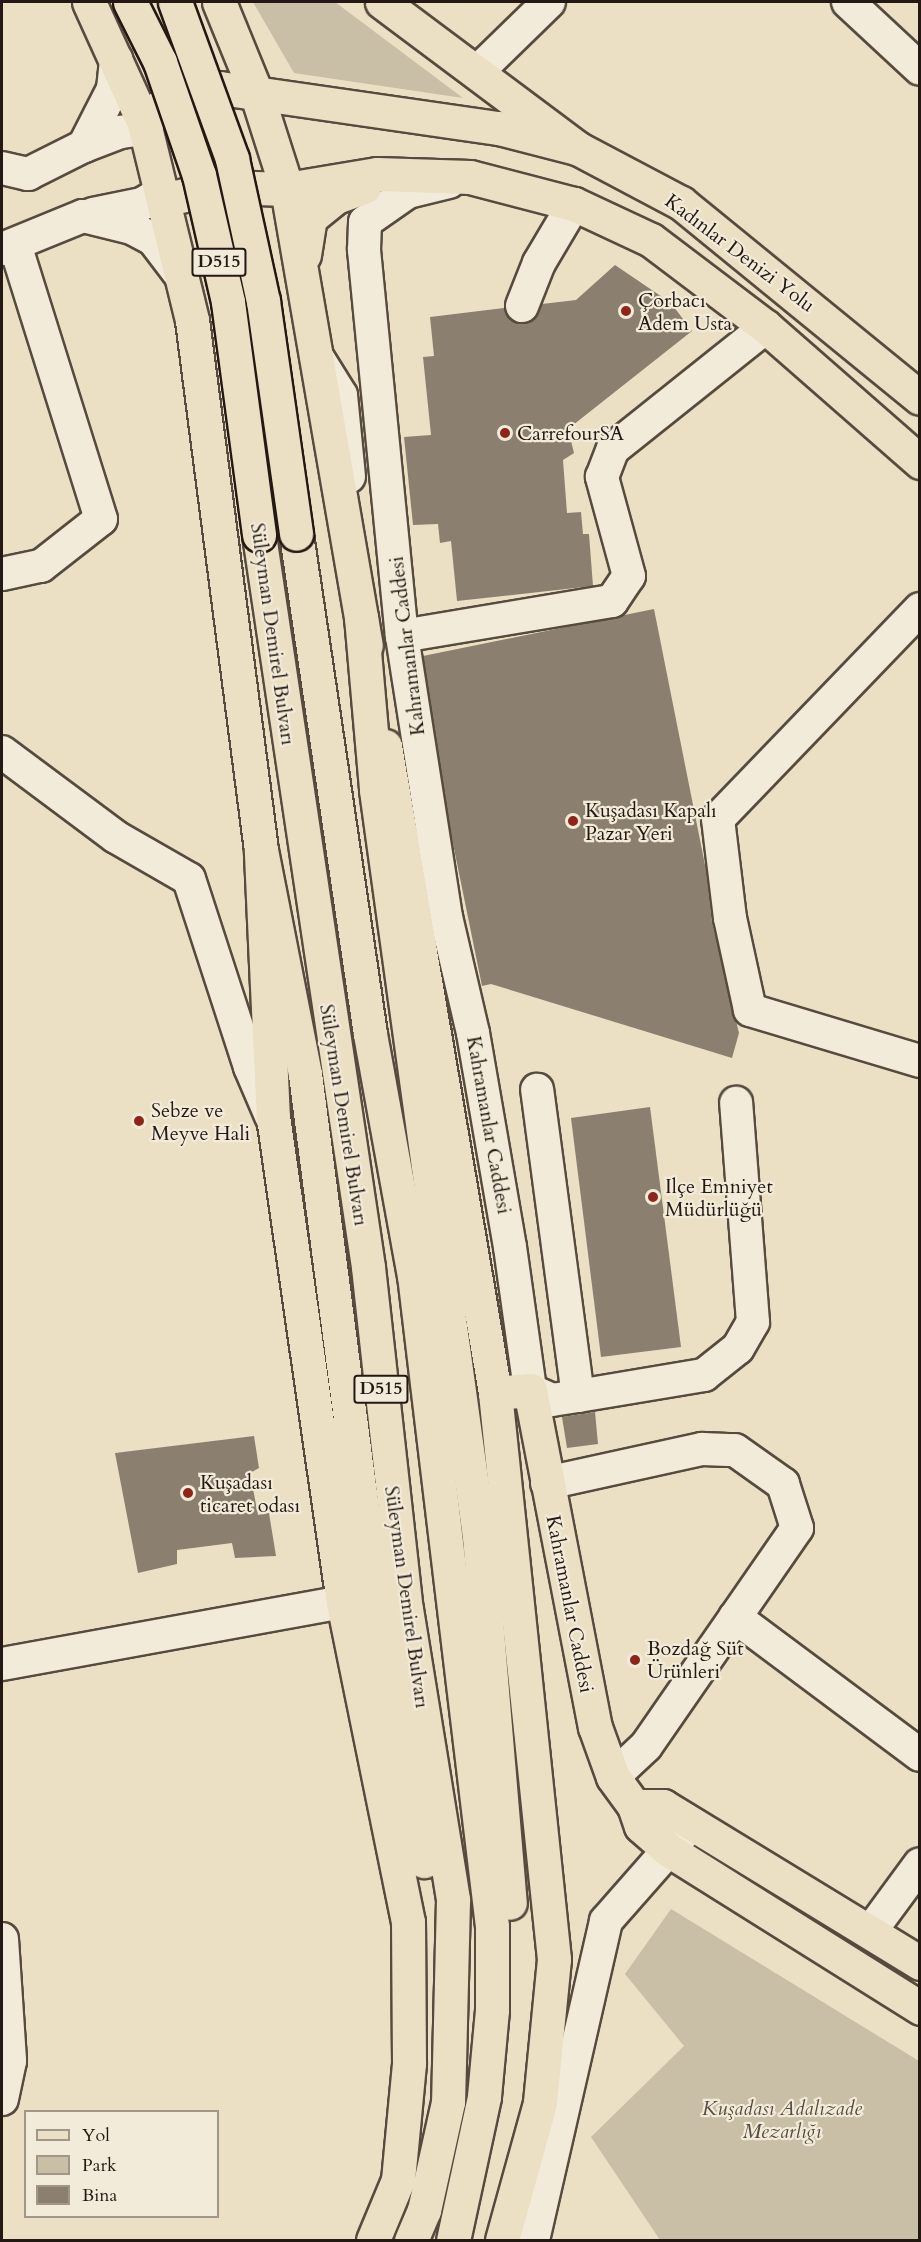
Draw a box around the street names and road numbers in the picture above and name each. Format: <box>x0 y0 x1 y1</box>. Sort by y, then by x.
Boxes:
street label: Kadınlar Denizi Yolu <box>660 189 820 317</box>
road number: D515 <box>190 247 248 277</box>
street label: Süleyman Demirel Bulvarı <box>246 521 300 747</box>
street label: Kahramanlar Caddesi <box>384 555 430 737</box>
street label: Süleyman Demirel Bulvarı <box>315 1002 373 1228</box>
street label: Kahramanlar Caddesi <box>462 1034 516 1216</box>
road number: D515 <box>352 1374 410 1404</box>
street label: Süleyman Demirel Bulvarı <box>380 1484 434 1710</box>
street label: Kahramanlar Caddesi <box>541 1513 599 1695</box>

